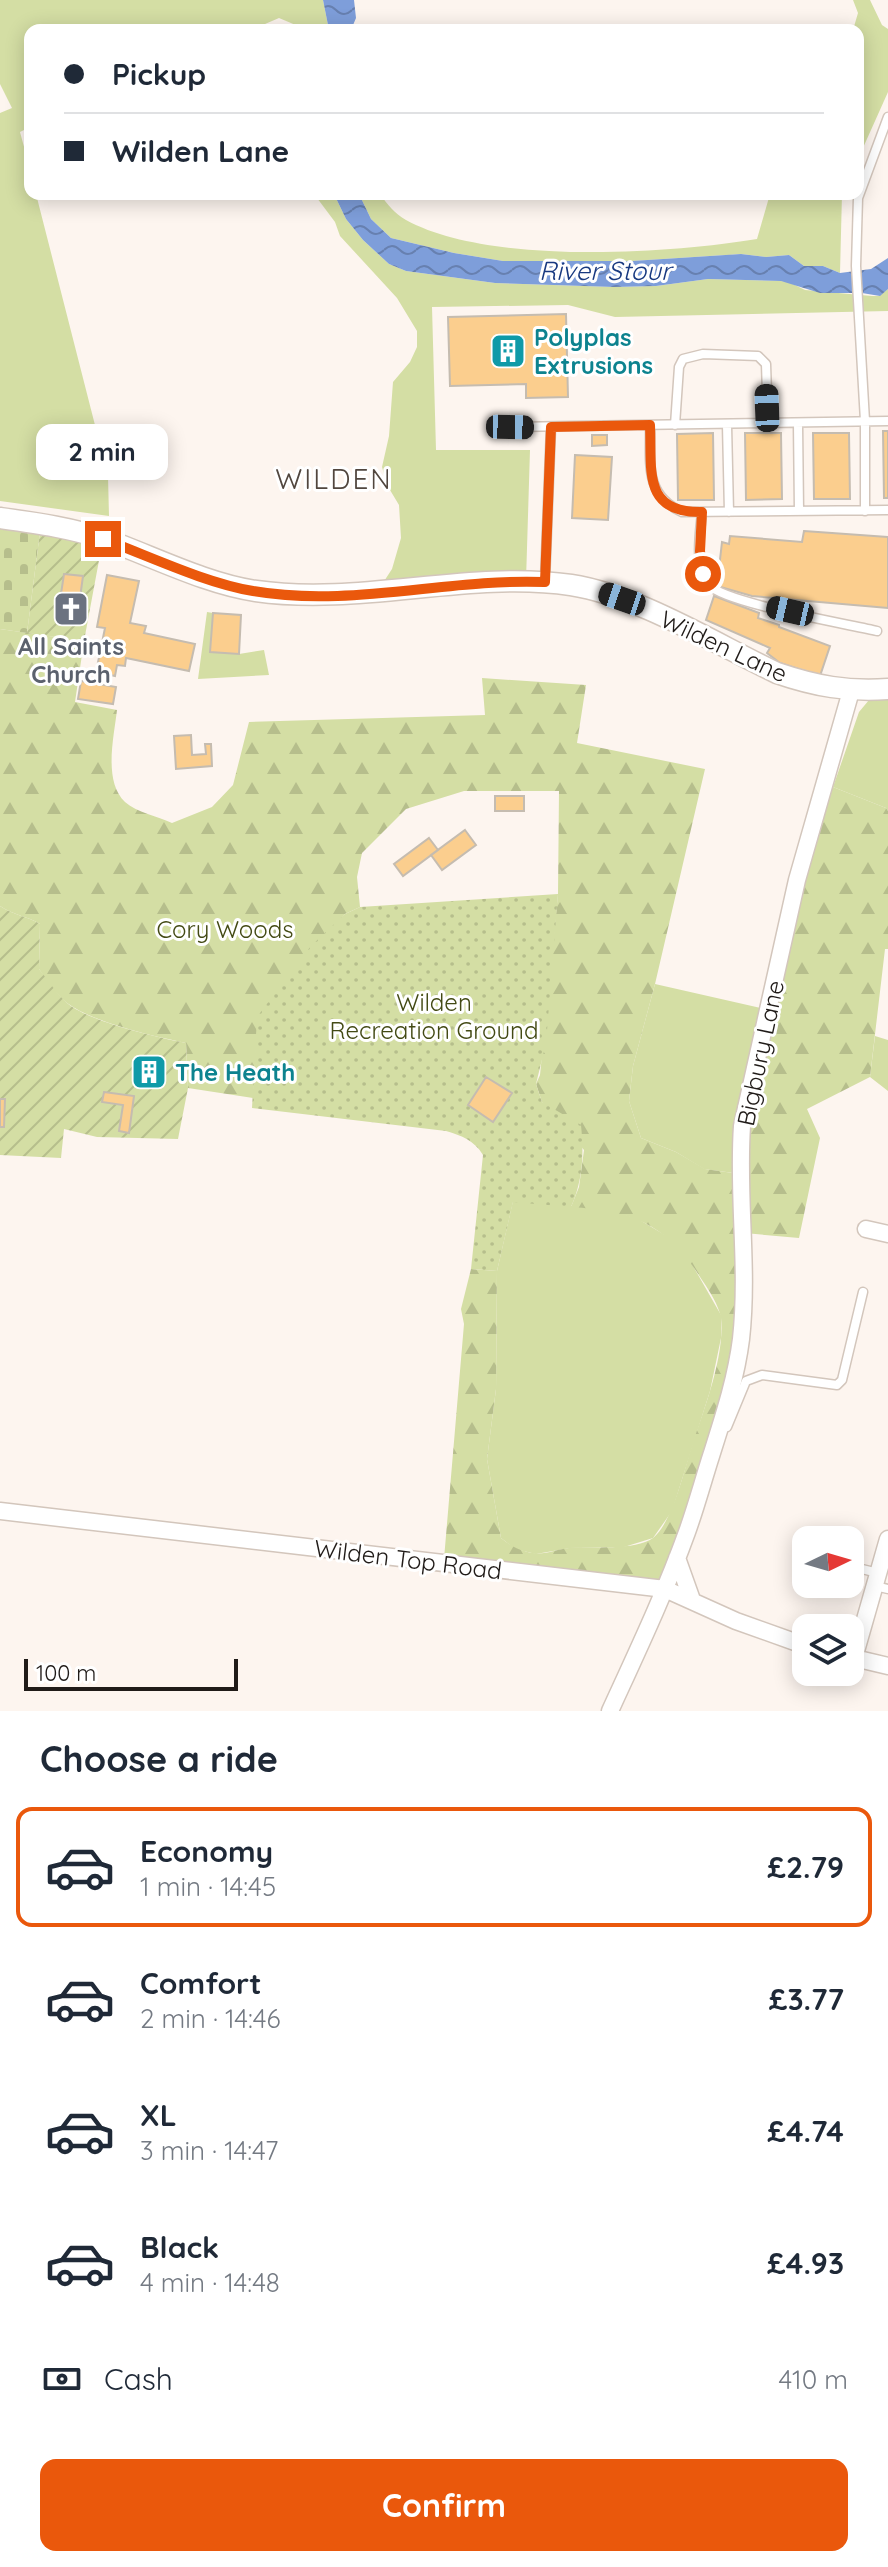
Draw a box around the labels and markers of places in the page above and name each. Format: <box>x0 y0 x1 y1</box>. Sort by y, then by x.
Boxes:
place label: Polyplas Extrusions <box>534 322 653 380</box>
building icon: Polyplas Extrusions <box>489 332 527 370</box>
church icon: All Saints Church <box>52 590 90 628</box>
place label: All Saints Church <box>18 631 124 689</box>
building icon: The Heath <box>130 1053 168 1091</box>
place label: The Heath <box>175 1057 295 1087</box>

